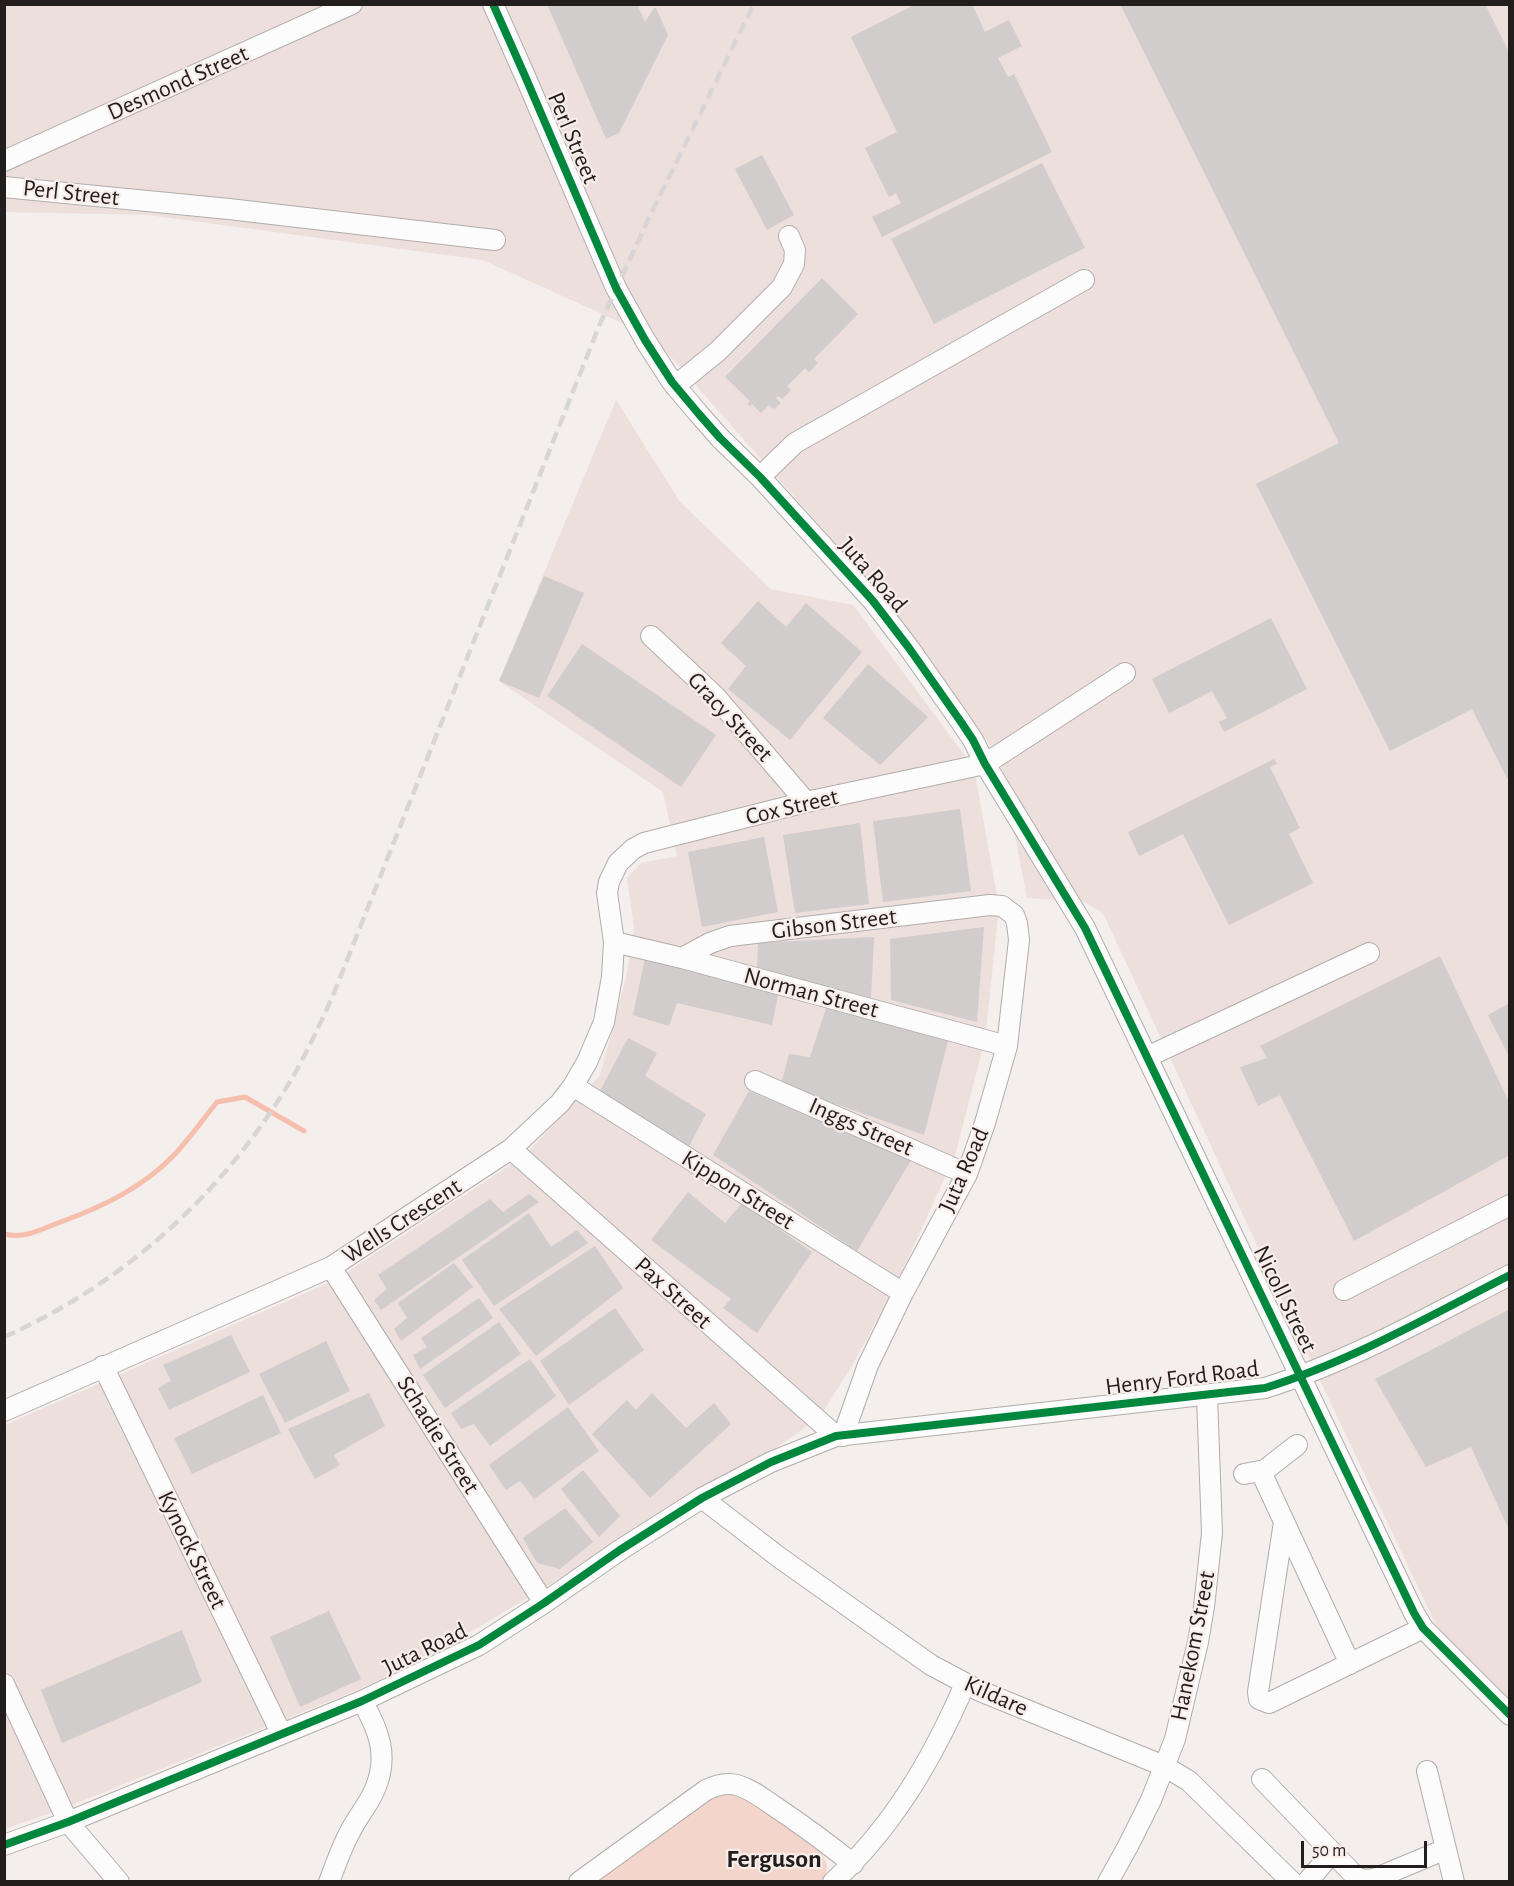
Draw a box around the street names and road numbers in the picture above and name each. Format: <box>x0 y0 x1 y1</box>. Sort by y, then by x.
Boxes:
street label: Desmond Street <box>103 39 253 127</box>
street label: Perl Street <box>541 88 605 188</box>
street label: Perl Street <box>21 174 121 212</box>
street label: Juta Road <box>833 532 913 618</box>
street label: Gracy Street <box>681 666 779 768</box>
street label: Cox Street <box>743 782 841 832</box>
street label: Gibson Street <box>770 902 898 946</box>
street label: Norman Street <box>741 961 881 1025</box>
street label: Inggs Street <box>804 1091 918 1163</box>
street label: Juta Road <box>933 1123 995 1217</box>
street label: Kippon Street <box>676 1144 800 1236</box>
street label: Wells Crescent <box>337 1172 467 1270</box>
street label: Nicoll Street <box>1247 1241 1323 1357</box>
street label: Pax Street <box>628 1251 718 1335</box>
street label: Henry Ford Road <box>1104 1354 1260 1402</box>
street label: Schadie Street <box>390 1371 486 1499</box>
street label: Kynock Street <box>151 1486 233 1614</box>
street label: Hanekom Street <box>1164 1569 1222 1723</box>
street label: Juta Road <box>378 1616 472 1682</box>
street label: Kildare <box>960 1669 1032 1723</box>

